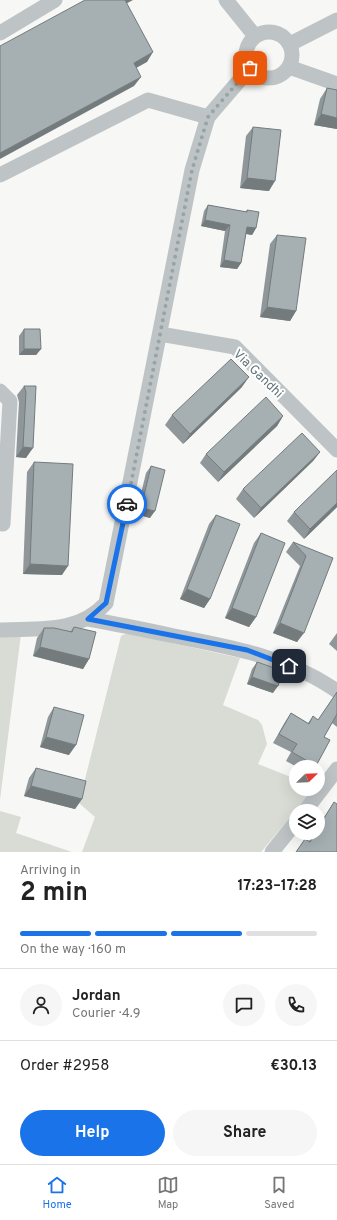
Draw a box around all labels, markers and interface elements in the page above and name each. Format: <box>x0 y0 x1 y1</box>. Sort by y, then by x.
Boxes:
pin <box>233 51 267 85</box>
icon: bag <box>239 57 261 79</box>
street label: Via Gandhi <box>229 347 286 402</box>
courier <box>107 484 147 524</box>
icon: car <box>116 493 138 515</box>
pin <box>272 649 306 683</box>
icon: home <box>278 655 300 677</box>
north arrow <box>289 760 325 796</box>
map controls <box>289 760 325 840</box>
button: layers <box>289 804 325 840</box>
text: Arriving in <box>20 863 81 879</box>
text: 2 min <box>20 877 88 910</box>
text: 17:23–17:28 <box>237 877 317 896</box>
text: On the way · 160 m <box>20 942 126 958</box>
button: person <box>20 984 62 1026</box>
button: chat <box>223 984 265 1026</box>
button: phone <box>275 984 317 1026</box>
text: Jordan <box>72 987 121 1006</box>
text: Courier · 4.9 <box>72 1006 140 1022</box>
text: Order #2958 <box>20 1057 109 1076</box>
text: €30.13 <box>270 1057 317 1076</box>
button: Help <box>20 1110 165 1156</box>
button: Share <box>173 1110 317 1156</box>
tab: Home <box>43 1174 72 1212</box>
tab: Map <box>157 1174 179 1212</box>
tab: Saved <box>264 1174 294 1212</box>

